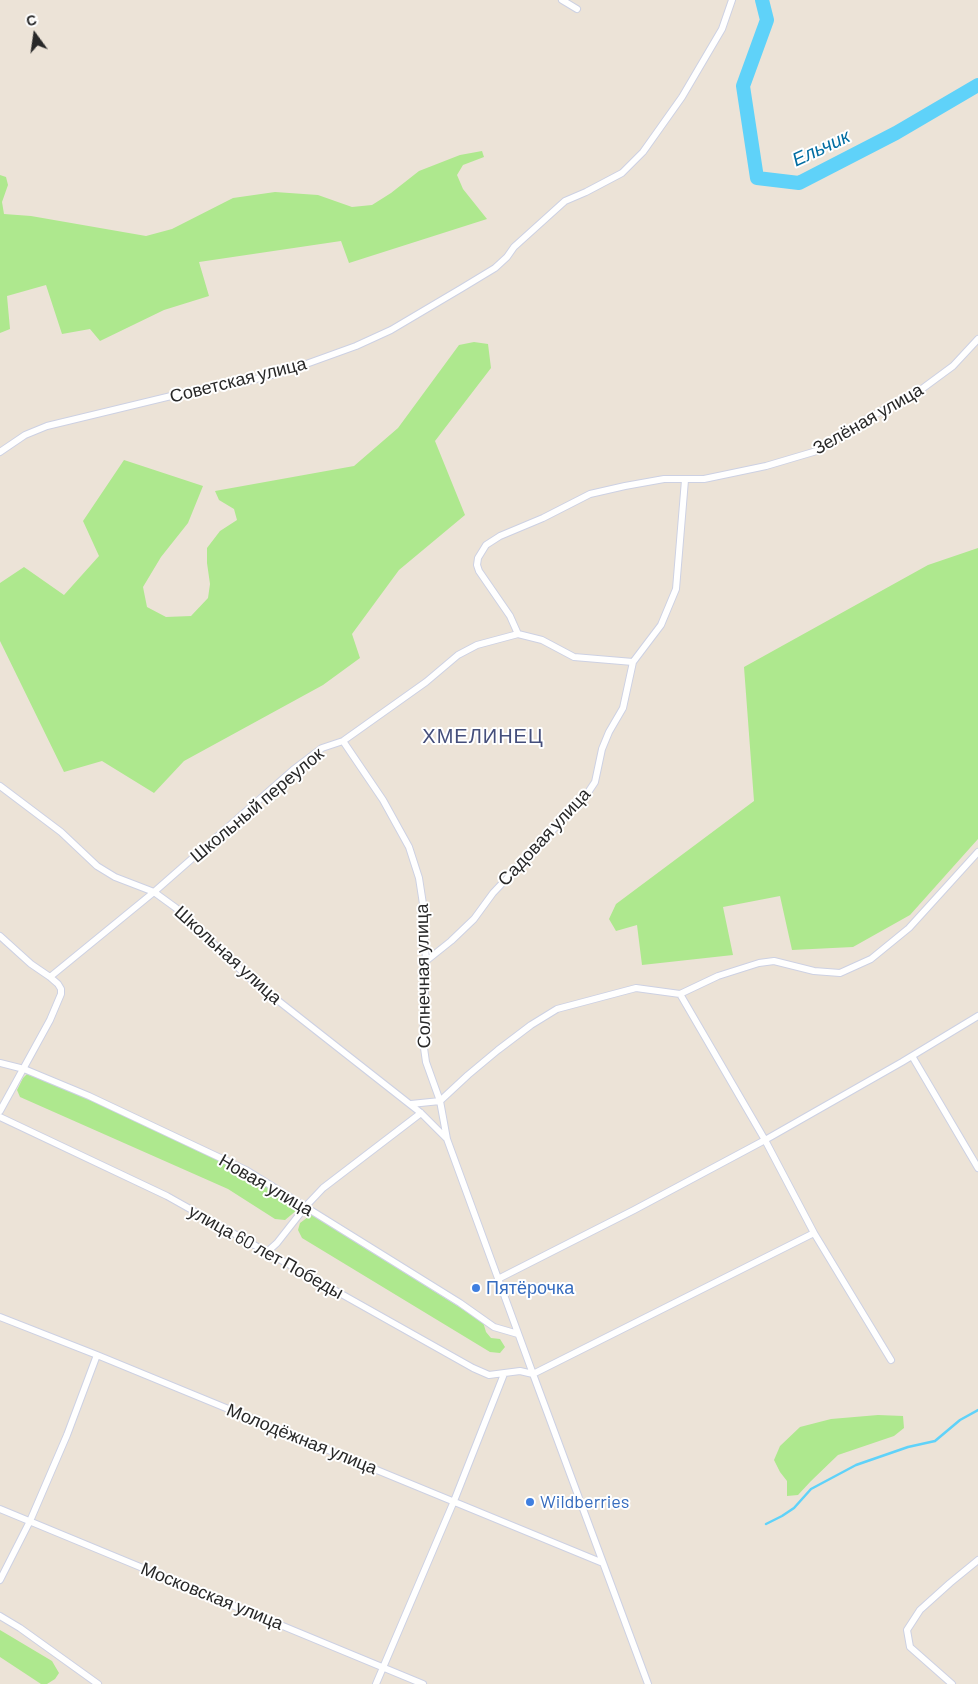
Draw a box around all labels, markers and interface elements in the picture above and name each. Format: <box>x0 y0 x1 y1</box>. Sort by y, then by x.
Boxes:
north arrow <box>10 10 60 60</box>
text: С <box>24 10 38 29</box>
water label: Ельчик <box>789 125 853 171</box>
street label: Советская улица <box>167 353 309 407</box>
street label: Зелёная улица <box>809 379 927 459</box>
district label: ХМЕЛИНЕЦ <box>421 724 545 748</box>
street label: Школьный переулок <box>186 743 328 867</box>
street label: Садовая улица <box>493 784 595 890</box>
street label: Школьная улица <box>170 901 286 1009</box>
street label: Солнечная улица <box>411 904 435 1048</box>
street label: Новая улица <box>215 1149 317 1221</box>
street label: улица 60 лет Победы <box>185 1200 347 1304</box>
place label: Пятёрочка <box>486 1277 574 1299</box>
marker: Пятёрочка <box>470 1282 482 1294</box>
street label: Молодёжная улица <box>224 1399 380 1479</box>
place label: Wildberries <box>540 1491 629 1513</box>
marker: Wildberries <box>524 1496 536 1508</box>
street label: Московская улица <box>138 1558 286 1634</box>

